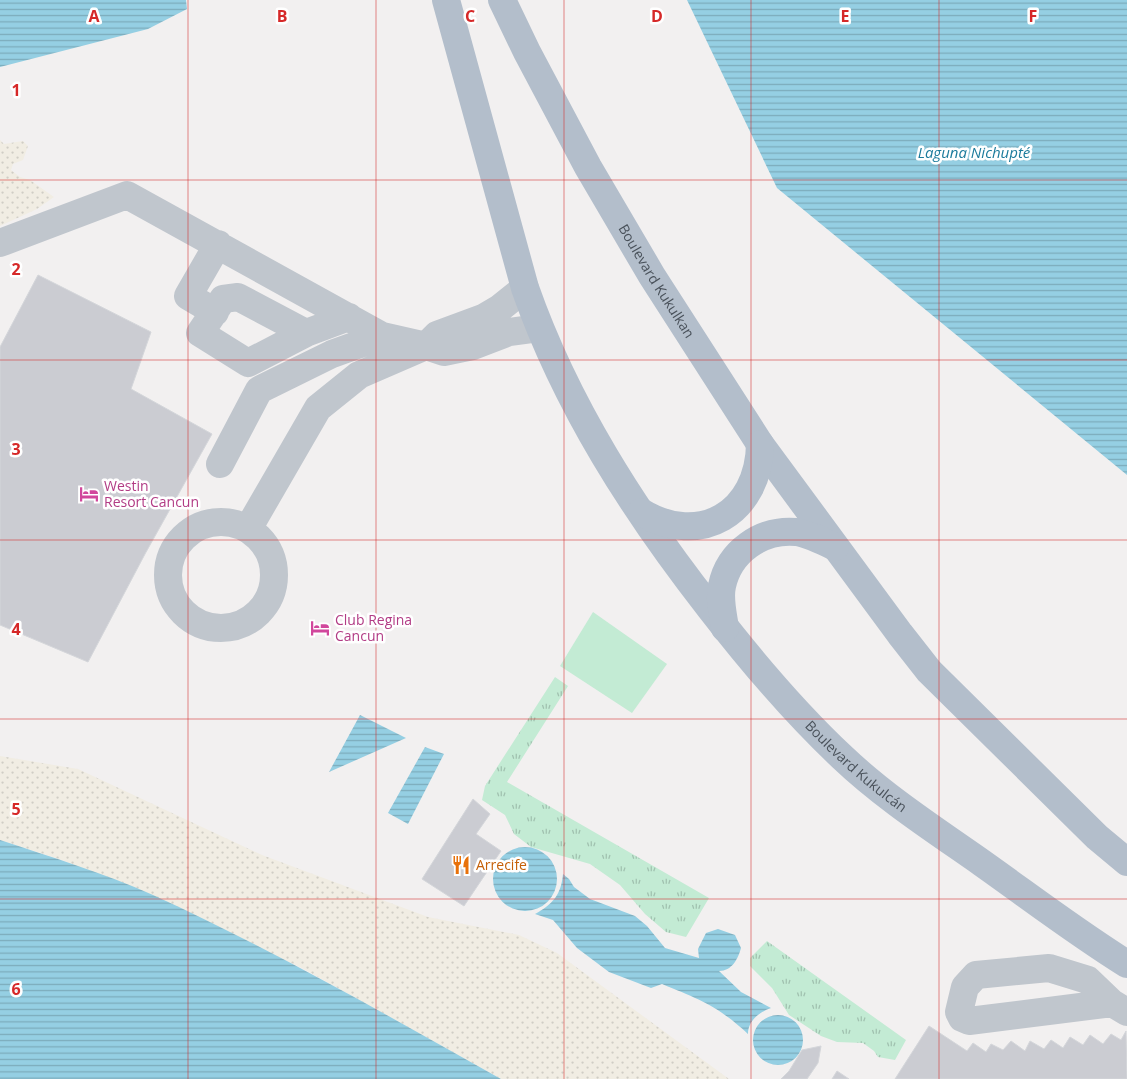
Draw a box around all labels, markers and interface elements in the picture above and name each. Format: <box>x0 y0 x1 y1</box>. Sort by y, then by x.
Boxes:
text: A <box>88 5 100 27</box>
text: B <box>277 5 287 27</box>
text: C <box>465 5 475 27</box>
text: D <box>651 5 663 27</box>
text: E <box>841 5 850 27</box>
text: F <box>1029 5 1037 27</box>
text: 1 <box>11 79 21 101</box>
water label: Laguna Nichupté <box>918 142 1031 162</box>
street label: Boulevard Kukulkan <box>615 220 699 341</box>
text: 2 <box>11 258 21 280</box>
text: 3 <box>11 438 21 460</box>
place label: Westin Resort Cancun <box>104 476 199 511</box>
hotel icon: Westin Resort Cancun <box>78 483 100 505</box>
place label: Club Regina Cancun <box>335 610 412 645</box>
hotel icon: Club Regina Cancun <box>309 617 331 639</box>
text: 4 <box>11 618 21 640</box>
street label: Boulevard Kukulcán <box>801 716 911 816</box>
text: 5 <box>11 798 21 820</box>
restaurant icon: Arrecife <box>450 854 472 876</box>
place label: Arrecife <box>476 855 527 874</box>
text: 6 <box>11 978 21 1000</box>

